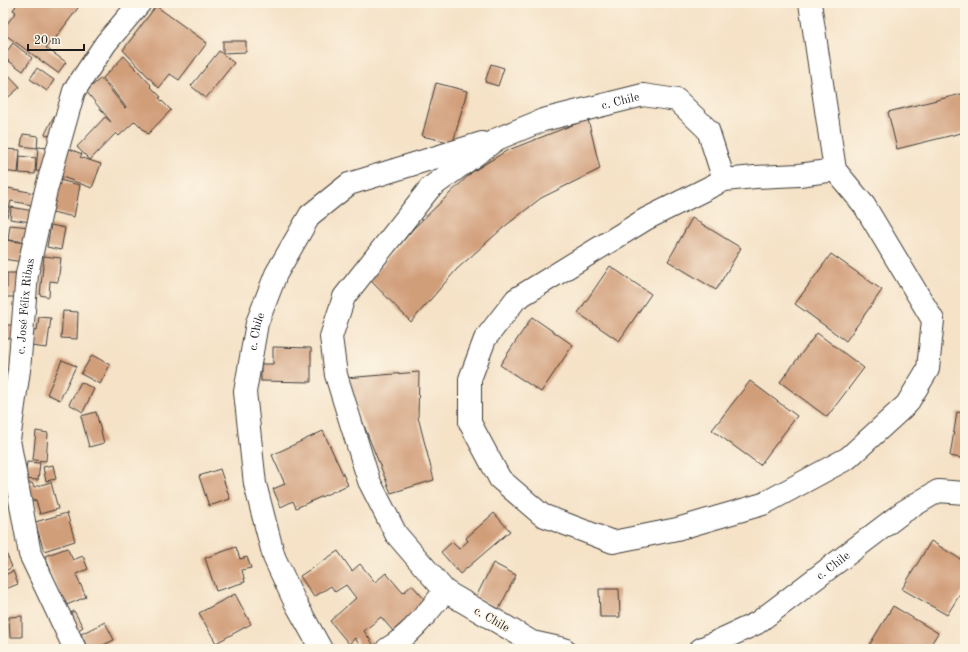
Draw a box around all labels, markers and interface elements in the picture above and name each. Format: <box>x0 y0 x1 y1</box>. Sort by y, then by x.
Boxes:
scale bar <box>28 26 84 52</box>
text: 20 m <box>34 35 61 47</box>
street label: c. Chile <box>600 91 641 112</box>
street label: c. José Félix Ribas <box>15 257 37 355</box>
street label: c. Chile <box>247 311 268 351</box>
street label: c. Chile <box>814 549 853 583</box>
street label: c. Chile <box>472 605 512 635</box>

